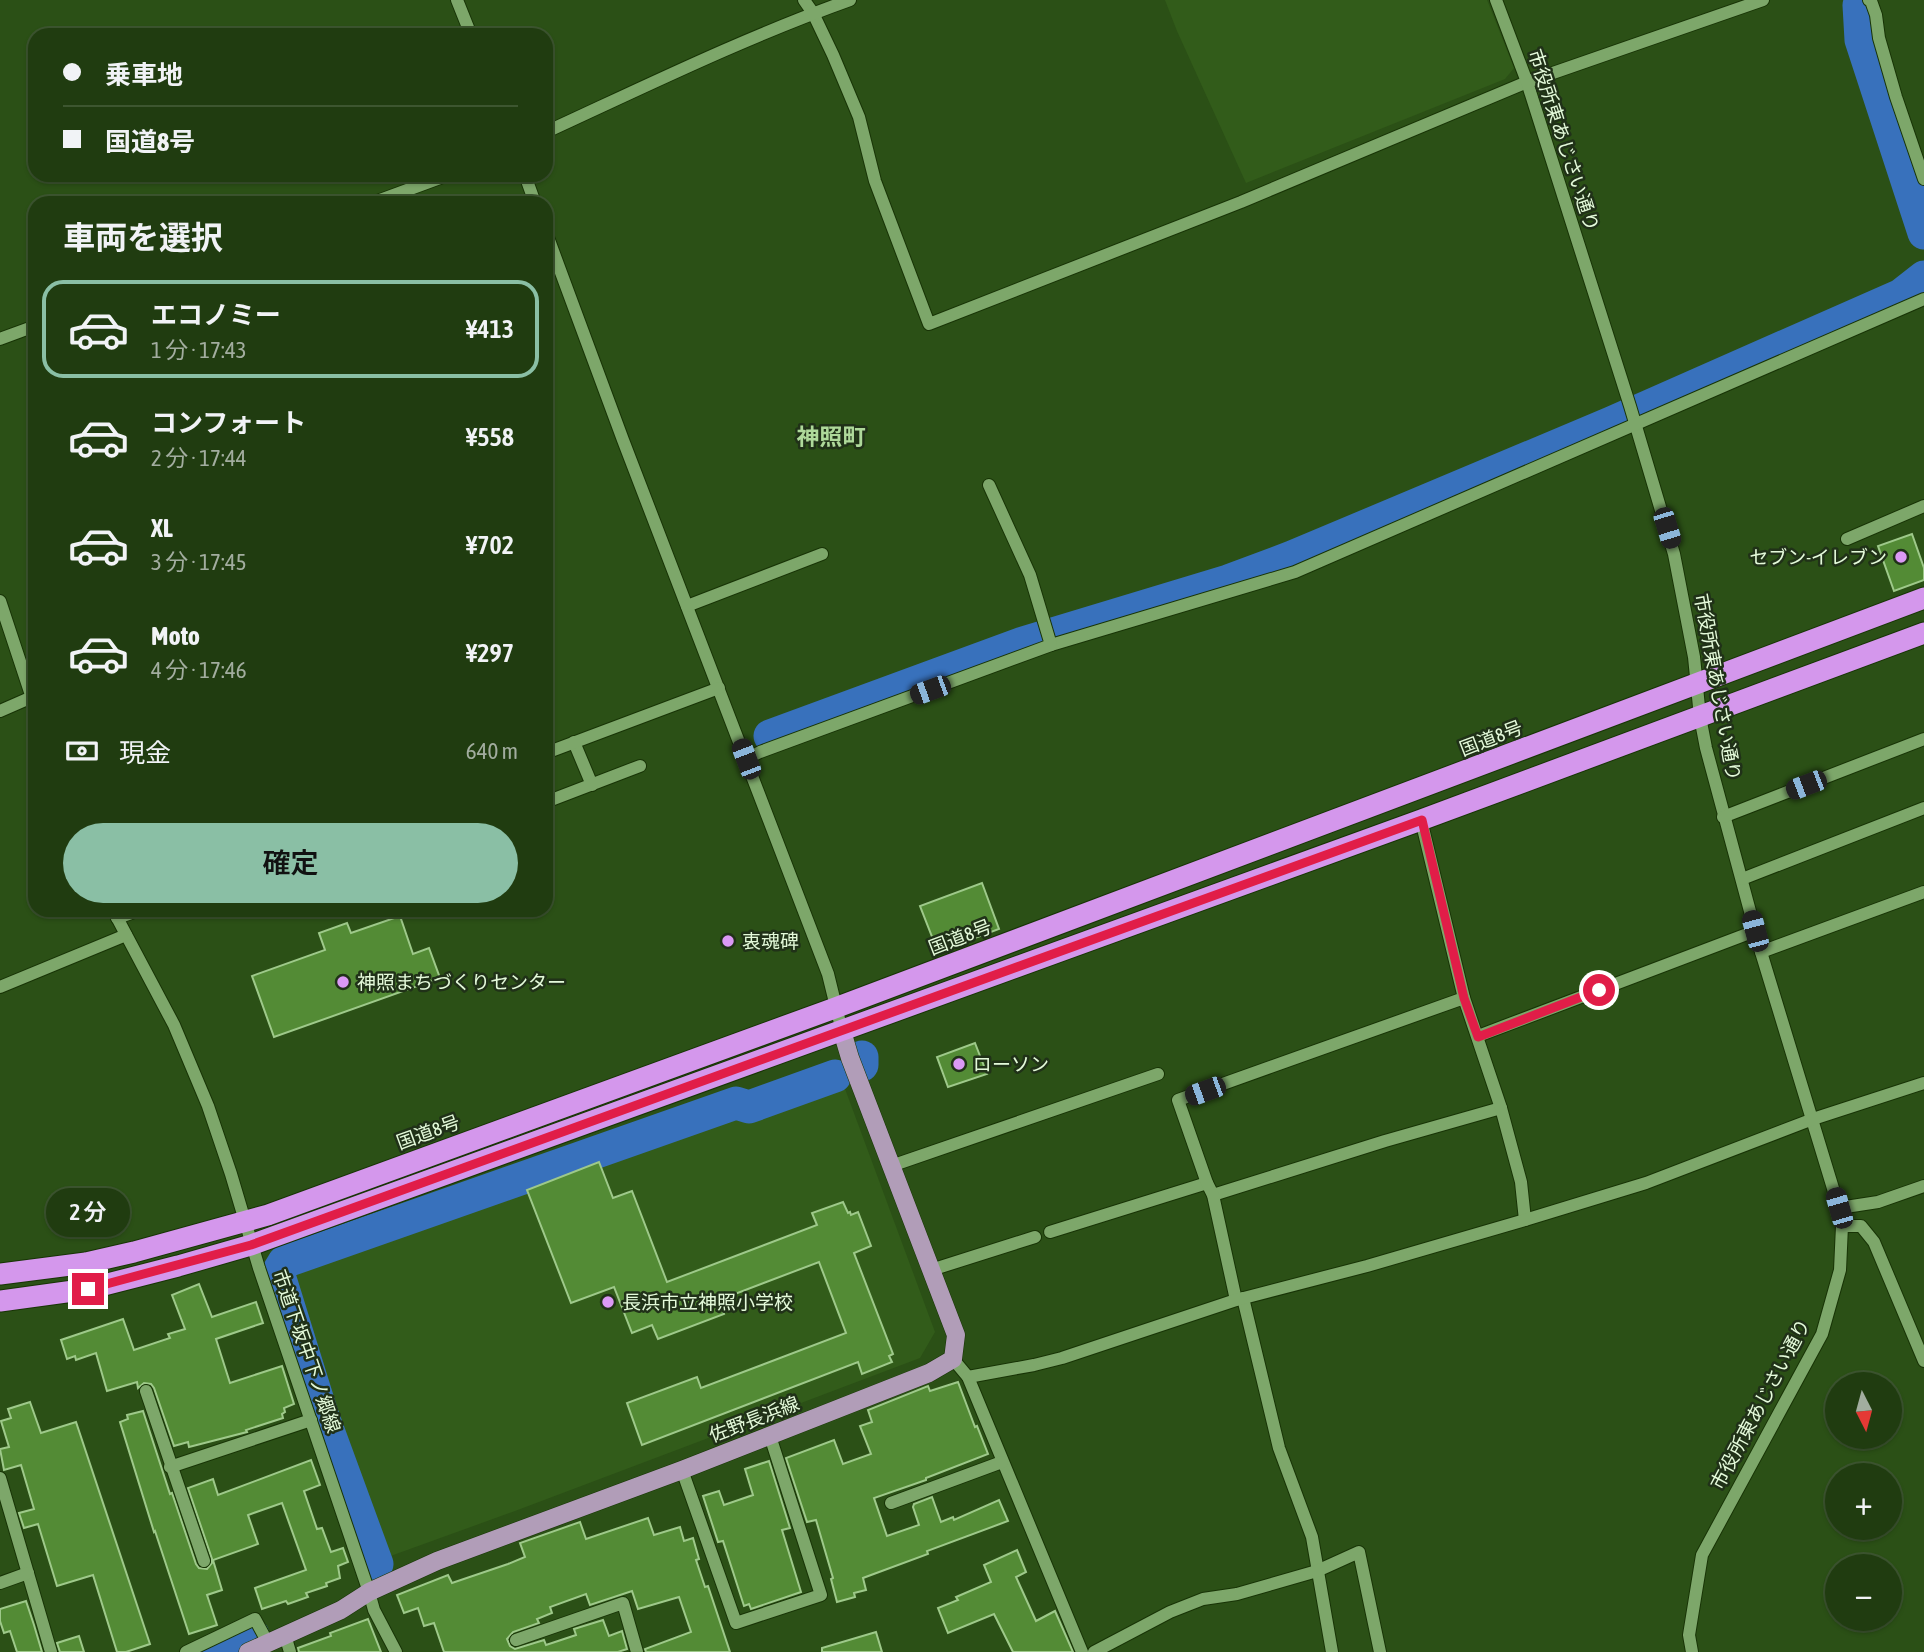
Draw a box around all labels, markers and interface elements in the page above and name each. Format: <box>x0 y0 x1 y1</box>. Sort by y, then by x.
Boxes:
street label: 市役所東あじさい通り <box>1524 46 1604 234</box>
text: 乗車地 <box>105 60 183 90</box>
text: 国道8号 <box>105 127 195 157</box>
text: 車両を選択 <box>63 219 223 256</box>
icon: car <box>67 298 130 361</box>
text: エコノミー <box>151 300 281 330</box>
text: ¥413 <box>466 314 514 344</box>
text: 1 分 · 17:43 <box>151 337 247 363</box>
icon: car <box>67 406 130 469</box>
text: コンフォート <box>151 408 306 438</box>
text: ¥558 <box>466 422 514 452</box>
district label: 神照町 <box>797 424 866 450</box>
text: 2 分 · 17:44 <box>151 445 247 471</box>
car <box>1651 505 1684 551</box>
text: XL <box>151 513 173 543</box>
icon: car <box>67 514 130 577</box>
text: ¥702 <box>466 530 514 560</box>
place label: セブン-イレブン <box>1749 546 1887 568</box>
text: 3 分 · 17:45 <box>151 549 247 575</box>
marker: セブン-イレブン <box>1893 549 1909 565</box>
street label: 市役所東あじさい通り <box>1691 592 1745 782</box>
text: Moto <box>151 621 200 651</box>
icon: car <box>67 622 130 685</box>
text: ¥297 <box>466 638 514 668</box>
text: 4 分 · 17:46 <box>151 657 247 683</box>
car <box>907 673 954 707</box>
street label: 国道8号 <box>1456 716 1526 760</box>
icon: cash <box>63 732 101 770</box>
car <box>729 736 764 782</box>
text: 現金 <box>119 738 171 768</box>
text: 640 m <box>466 738 518 764</box>
car <box>1783 768 1830 802</box>
button: 確定 <box>63 823 518 903</box>
car <box>1740 908 1771 954</box>
street label: 国道8号 <box>925 915 995 959</box>
place label: 衷魂碑 <box>742 930 799 952</box>
marker: 衷魂碑 <box>720 933 736 949</box>
place label: 神照まちづくりセンター <box>357 971 566 993</box>
marker: 神照まちづくりセンター <box>335 974 351 990</box>
route start <box>1583 974 1615 1006</box>
place label: ローソン <box>973 1053 1049 1075</box>
marker: ローソン <box>951 1056 967 1072</box>
car <box>1182 1074 1229 1108</box>
street label: 国道8号 <box>393 1110 463 1154</box>
car <box>1824 1185 1855 1231</box>
callout: 2 分 <box>46 1188 130 1236</box>
text: 2 分 <box>70 1199 106 1225</box>
street label: 市道下坂中下ノ郷線 <box>269 1267 345 1435</box>
route end <box>72 1273 104 1305</box>
place label: 長浜市立神照小学校 <box>622 1291 793 1313</box>
marker: 長浜市立神照小学校 <box>600 1294 616 1310</box>
street label: 市役所東あじさい通り <box>1706 1315 1814 1493</box>
north arrow <box>1825 1372 1902 1449</box>
map controls <box>1825 1372 1902 1631</box>
street label: 佐野長浜線 <box>706 1392 802 1446</box>
button: + <box>1825 1463 1902 1540</box>
button: − <box>1825 1554 1902 1631</box>

